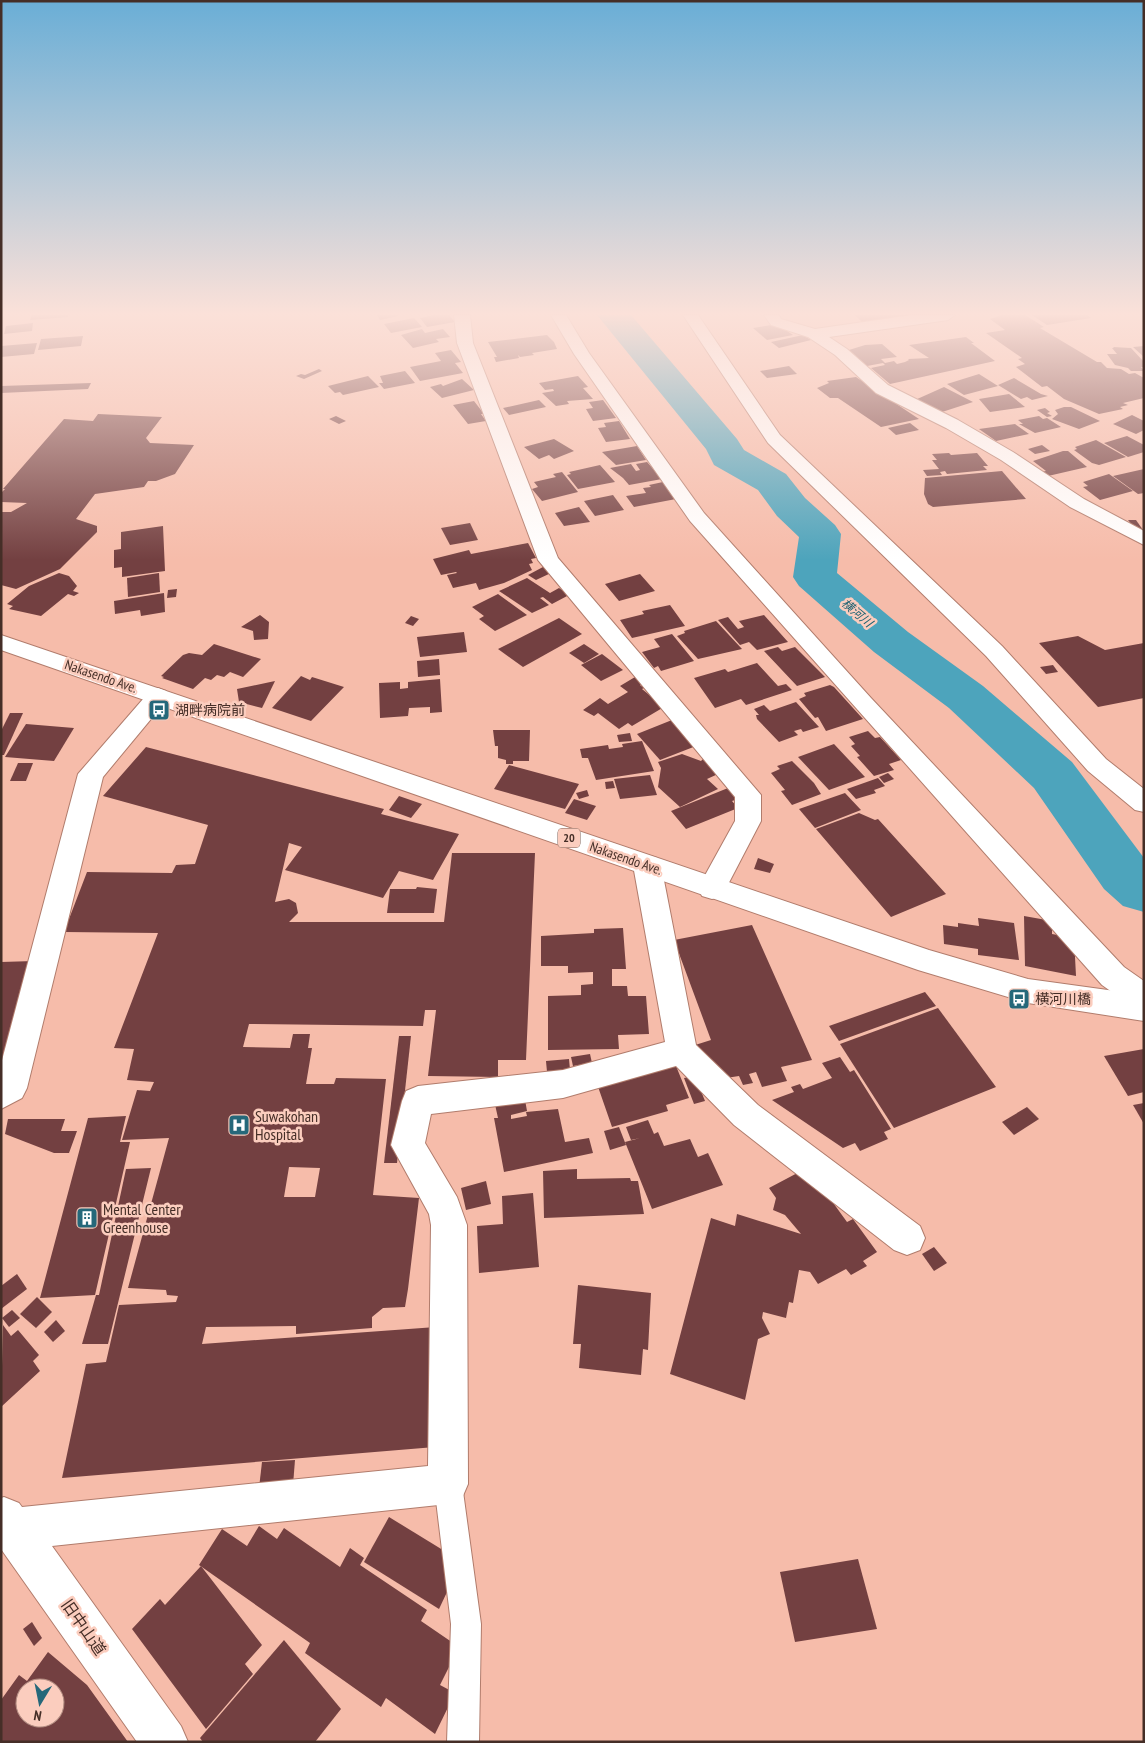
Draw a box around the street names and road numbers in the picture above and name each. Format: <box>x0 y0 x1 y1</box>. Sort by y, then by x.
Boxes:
street label: Nakasendo Ave. <box>62 655 140 697</box>
road number: 20 <box>558 828 580 848</box>
street label: Nakasendo Ave. <box>587 837 665 879</box>
street label: 旧中山道 <box>57 1595 111 1659</box>

